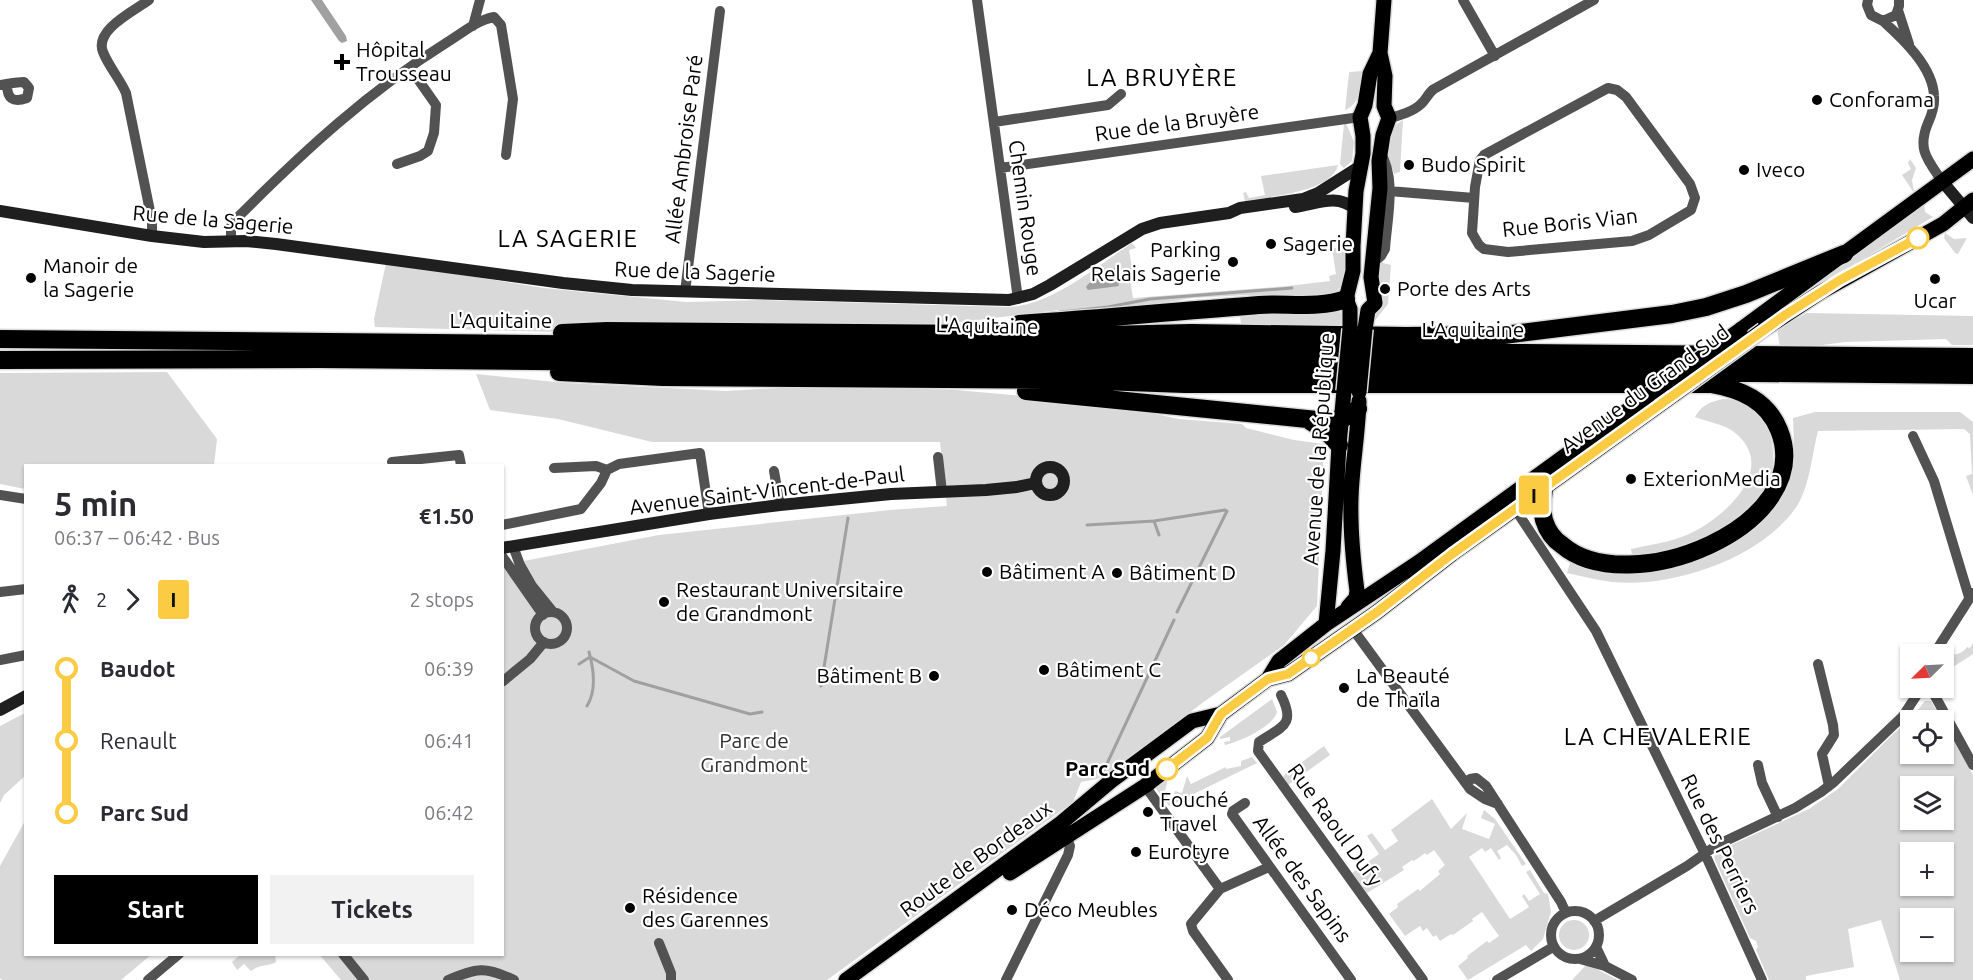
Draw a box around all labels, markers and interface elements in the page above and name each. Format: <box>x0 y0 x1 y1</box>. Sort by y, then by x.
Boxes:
place label: Hôpital Trousseau <box>356 37 452 85</box>
marker: Hôpital Trousseau <box>333 53 351 71</box>
street label: Allée Ambroise Paré <box>660 53 707 245</box>
district label: LA BRUYÈRE <box>1086 63 1238 91</box>
place label: Conforama <box>1829 87 1934 111</box>
marker: Conforama <box>1810 93 1824 107</box>
street label: Rue de la Bruyère <box>1093 99 1261 145</box>
street label: Chemin Rouge <box>1005 138 1047 278</box>
place label: Budo Spirit <box>1421 152 1525 176</box>
place label: Iveco <box>1756 157 1805 181</box>
marker: Budo Spirit <box>1402 158 1416 172</box>
marker: Iveco <box>1737 163 1751 177</box>
street label: Rue de la Sagerie <box>132 200 295 238</box>
street label: Rue Boris Vian <box>1501 203 1639 241</box>
district label: LA SAGERIE <box>498 225 638 252</box>
unlabelled marker <box>1907 227 1929 249</box>
place label: Sagerie <box>1283 231 1353 255</box>
place label: Parking Relais Sagerie <box>1091 237 1221 285</box>
marker: Sagerie <box>1264 237 1278 251</box>
place label: Manoir de la Sagerie <box>43 253 138 301</box>
marker: Parking Relais Sagerie <box>1226 255 1240 269</box>
street label: Rue de la Sagerie <box>614 256 776 286</box>
marker: Manoir de la Sagerie <box>24 271 38 285</box>
marker: Ucar <box>1928 272 1942 286</box>
place label: Porte des Arts <box>1397 276 1531 300</box>
marker: Porte des Arts <box>1378 282 1392 296</box>
place label: Ucar <box>1914 288 1956 312</box>
street label: L'Aquitaine <box>450 308 552 332</box>
street label: L'Aquitaine <box>935 312 1039 338</box>
street label: L'Aquitaine <box>1422 317 1524 341</box>
street label: Avenue du Grand Sud <box>1556 319 1733 457</box>
street label: Avenue de la République <box>1298 332 1338 566</box>
street label: Avenue Saint-Vincent-de-Paul <box>628 461 906 519</box>
place label: ExterionMedia <box>1643 466 1781 490</box>
marker: ExterionMedia <box>1624 472 1638 486</box>
line badge: I <box>1514 476 1553 514</box>
text: I <box>1531 483 1537 507</box>
text: 5 min <box>54 485 137 522</box>
text: €1.50 <box>419 503 474 528</box>
text: 06:37 – 06:42 · Bus <box>54 526 220 549</box>
place label: Bâtiment A <box>999 559 1105 583</box>
place label: Bâtiment D <box>1129 560 1236 584</box>
marker: Bâtiment A <box>980 565 994 579</box>
marker: Bâtiment D <box>1110 566 1124 580</box>
place label: Restaurant Universitaire de Grandmont <box>676 577 904 625</box>
icon: walk <box>54 583 87 616</box>
icon: forward <box>116 583 149 616</box>
text: I <box>170 587 177 611</box>
text: 2 <box>96 588 107 611</box>
text: 2 stops <box>410 588 474 611</box>
marker: Restaurant Universitaire de Grandmont <box>657 595 671 609</box>
north arrow <box>1900 644 1954 698</box>
map controls <box>1900 644 1954 962</box>
unlabelled marker <box>1302 649 1320 667</box>
text: Baudot <box>100 656 175 681</box>
text: 06:39 <box>424 657 474 680</box>
place label: Bâtiment C <box>1056 657 1161 681</box>
place label: Bâtiment B <box>816 663 922 687</box>
marker: Bâtiment C <box>1037 663 1051 677</box>
place label: La Beauté de Thaïla <box>1356 663 1450 711</box>
marker: Bâtiment B <box>927 669 941 683</box>
marker: La Beauté de Thaïla <box>1337 681 1351 695</box>
button: locate <box>1900 710 1954 764</box>
district label: LA CHEVALERIE <box>1564 723 1752 750</box>
text: Renault <box>100 728 177 753</box>
park label: Parc de Grandmont <box>700 728 808 776</box>
text: 06:41 <box>424 729 474 752</box>
place label: Parc Sud <box>1065 756 1150 780</box>
marker: Parc Sud <box>1156 758 1178 780</box>
street label: Rue Raoul Dufy <box>1283 759 1388 890</box>
street label: Rue des Perriers <box>1677 770 1765 917</box>
button: layers <box>1900 776 1954 830</box>
place label: Fouché Travel <box>1160 787 1229 835</box>
street label: Route de Bordeaux <box>895 795 1056 921</box>
text: Parc Sud <box>100 800 189 825</box>
text: 06:42 <box>424 801 474 824</box>
marker: Fouché Travel <box>1141 805 1155 819</box>
street label: Allée des Sapins <box>1249 810 1357 946</box>
place label: Eurotyre <box>1148 839 1230 863</box>
button: + <box>1900 842 1954 896</box>
marker: Eurotyre <box>1129 845 1143 859</box>
button: Start <box>54 875 258 944</box>
button: Tickets <box>270 875 474 944</box>
place label: Résidence des Garennes <box>642 883 769 931</box>
place label: Déco Meubles <box>1024 897 1158 921</box>
marker: Résidence des Garennes <box>623 901 637 915</box>
marker: Déco Meubles <box>1005 903 1019 917</box>
button: − <box>1900 908 1954 962</box>

